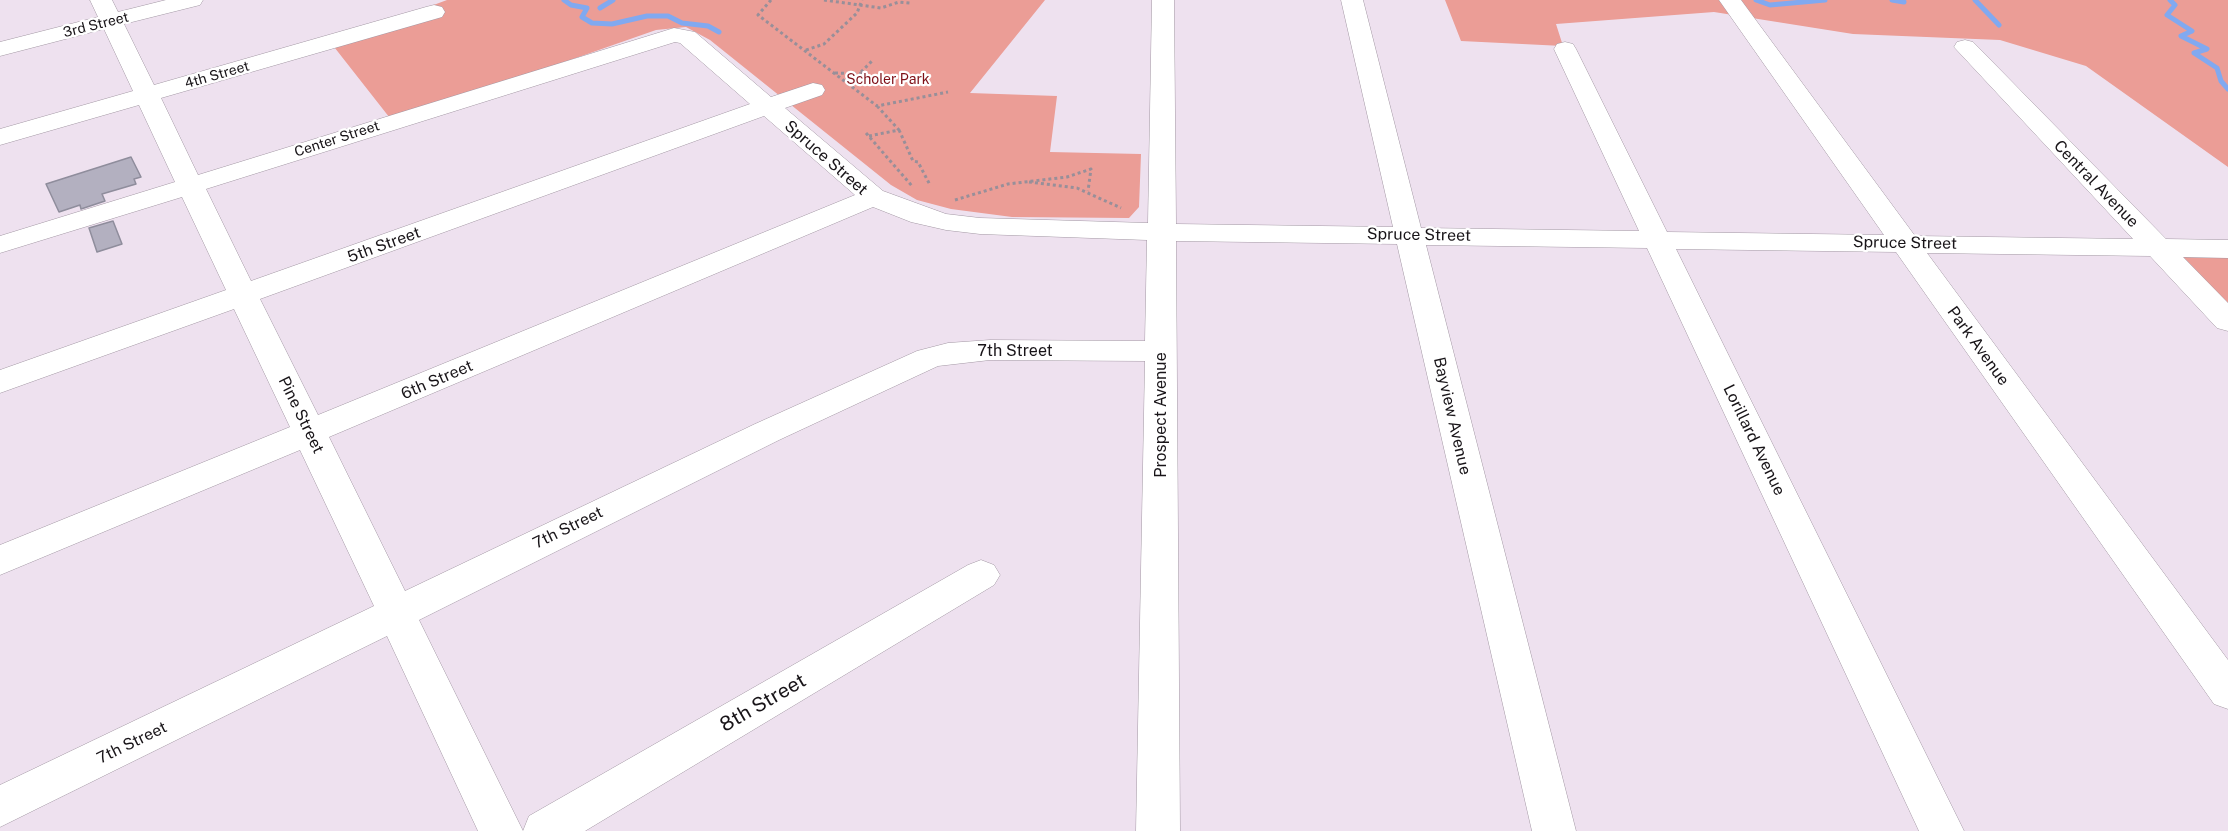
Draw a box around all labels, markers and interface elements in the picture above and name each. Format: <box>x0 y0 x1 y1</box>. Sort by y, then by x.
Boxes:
street label: 3rd Street <box>62 9 130 41</box>
street label: 4th Street <box>183 58 251 92</box>
park label: Scholer Park <box>846 72 930 88</box>
street label: Center Street <box>292 117 382 161</box>
street label: Spruce Street <box>780 117 872 199</box>
street label: Central Avenue <box>2050 136 2142 232</box>
street label: 5th Street <box>345 223 423 267</box>
street label: Spruce Street <box>1367 224 1471 246</box>
street label: Spruce Street <box>1853 232 1957 254</box>
street label: Park Avenue <box>1943 303 2013 389</box>
street label: 7th Street <box>977 341 1053 361</box>
street label: Prospect Avenue <box>1151 352 1171 478</box>
street label: Bayview Avenue <box>1429 355 1475 477</box>
street label: 6th Street <box>398 356 476 404</box>
street label: Pine Street <box>274 373 328 457</box>
street label: Lorillard Avenue <box>1719 381 1789 499</box>
street label: 7th Street <box>530 503 606 553</box>
street label: 8th Street <box>716 669 810 737</box>
street label: 7th Street <box>94 718 170 768</box>

